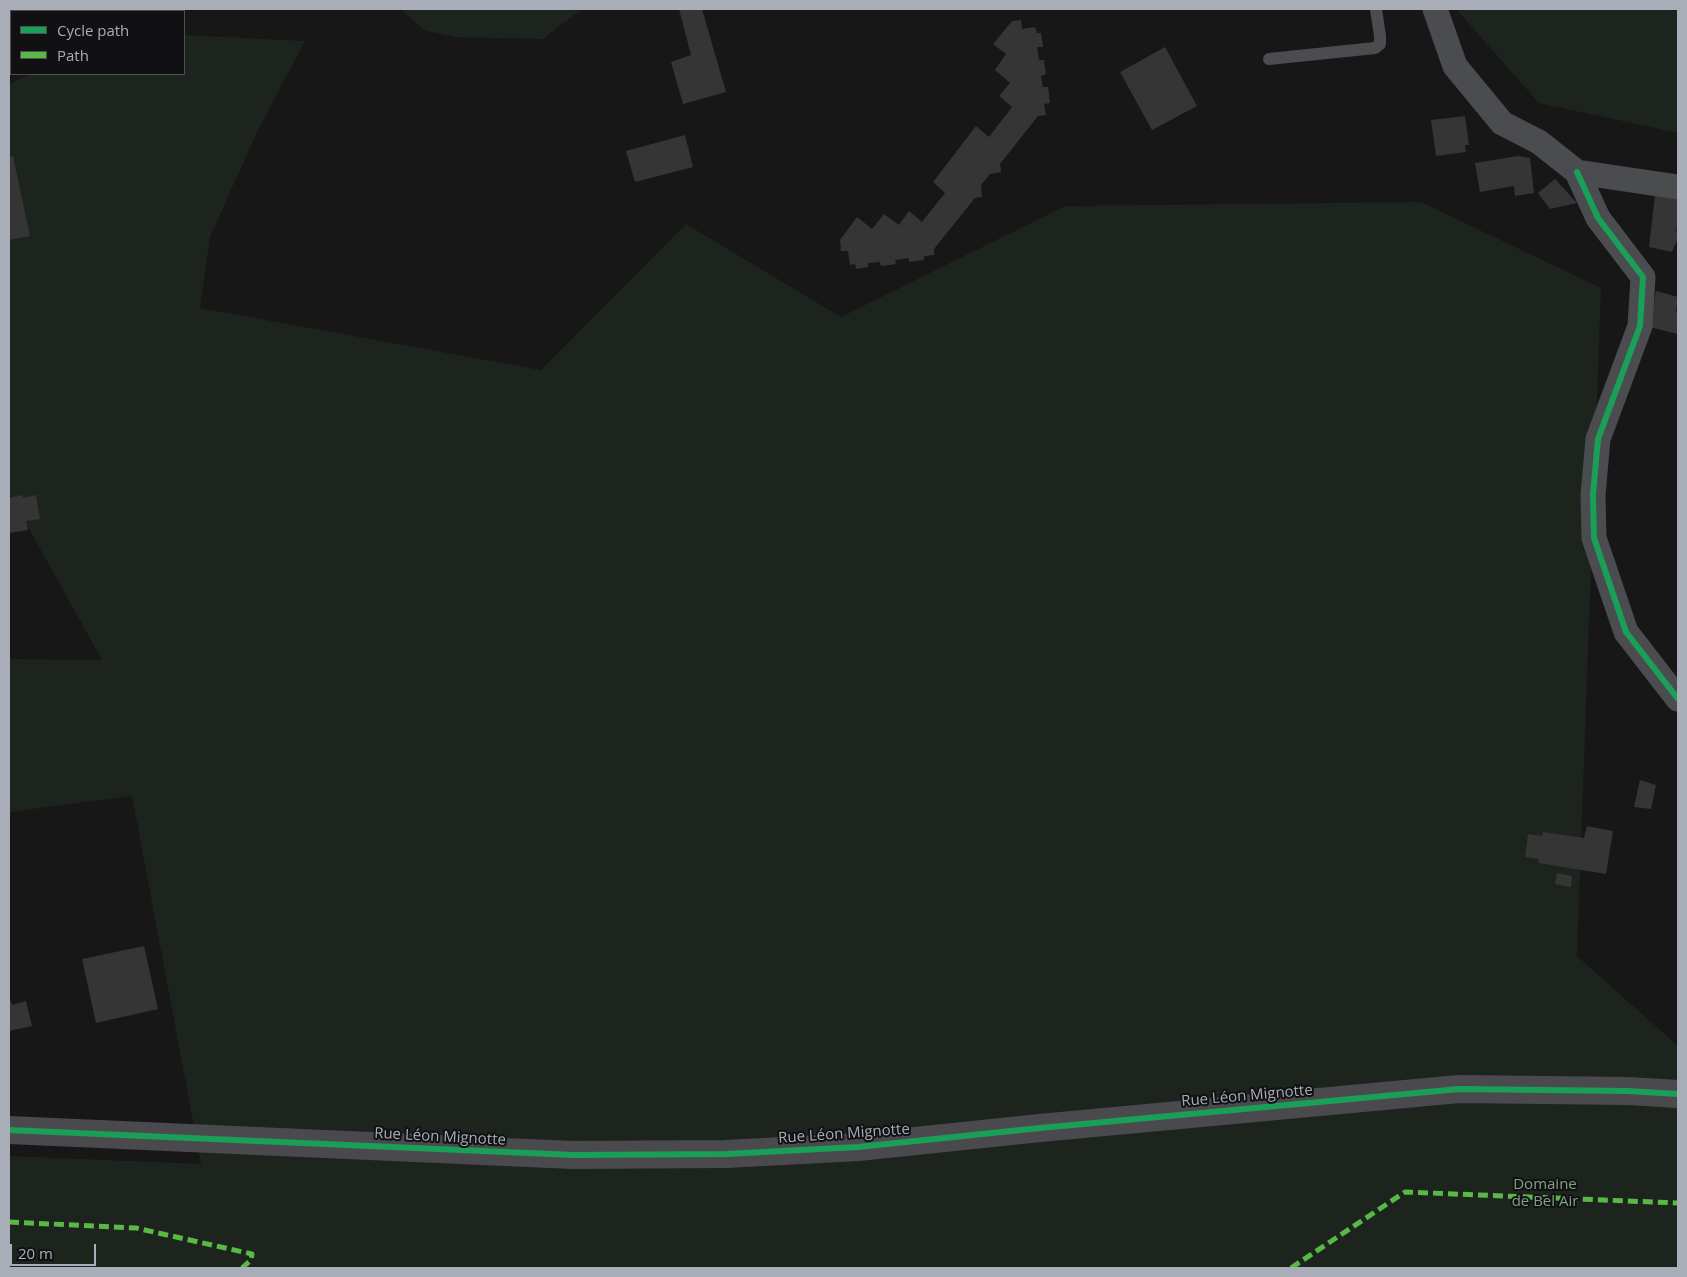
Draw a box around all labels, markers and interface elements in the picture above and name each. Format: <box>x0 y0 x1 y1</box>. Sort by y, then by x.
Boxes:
legend <box>10 10 185 75</box>
text: Cycle path <box>57 20 129 40</box>
text: Path <box>57 45 89 65</box>
street label: Rue Léon Mignotte <box>1181 1081 1313 1111</box>
street label: Rue Léon Mignotte <box>778 1120 910 1148</box>
street label: Rue Léon Mignotte <box>374 1125 506 1149</box>
park label: Domaine de Bel Air <box>1512 1176 1578 1211</box>
scale bar <box>12 1234 99 1266</box>
text: 20 m <box>18 1243 53 1263</box>

